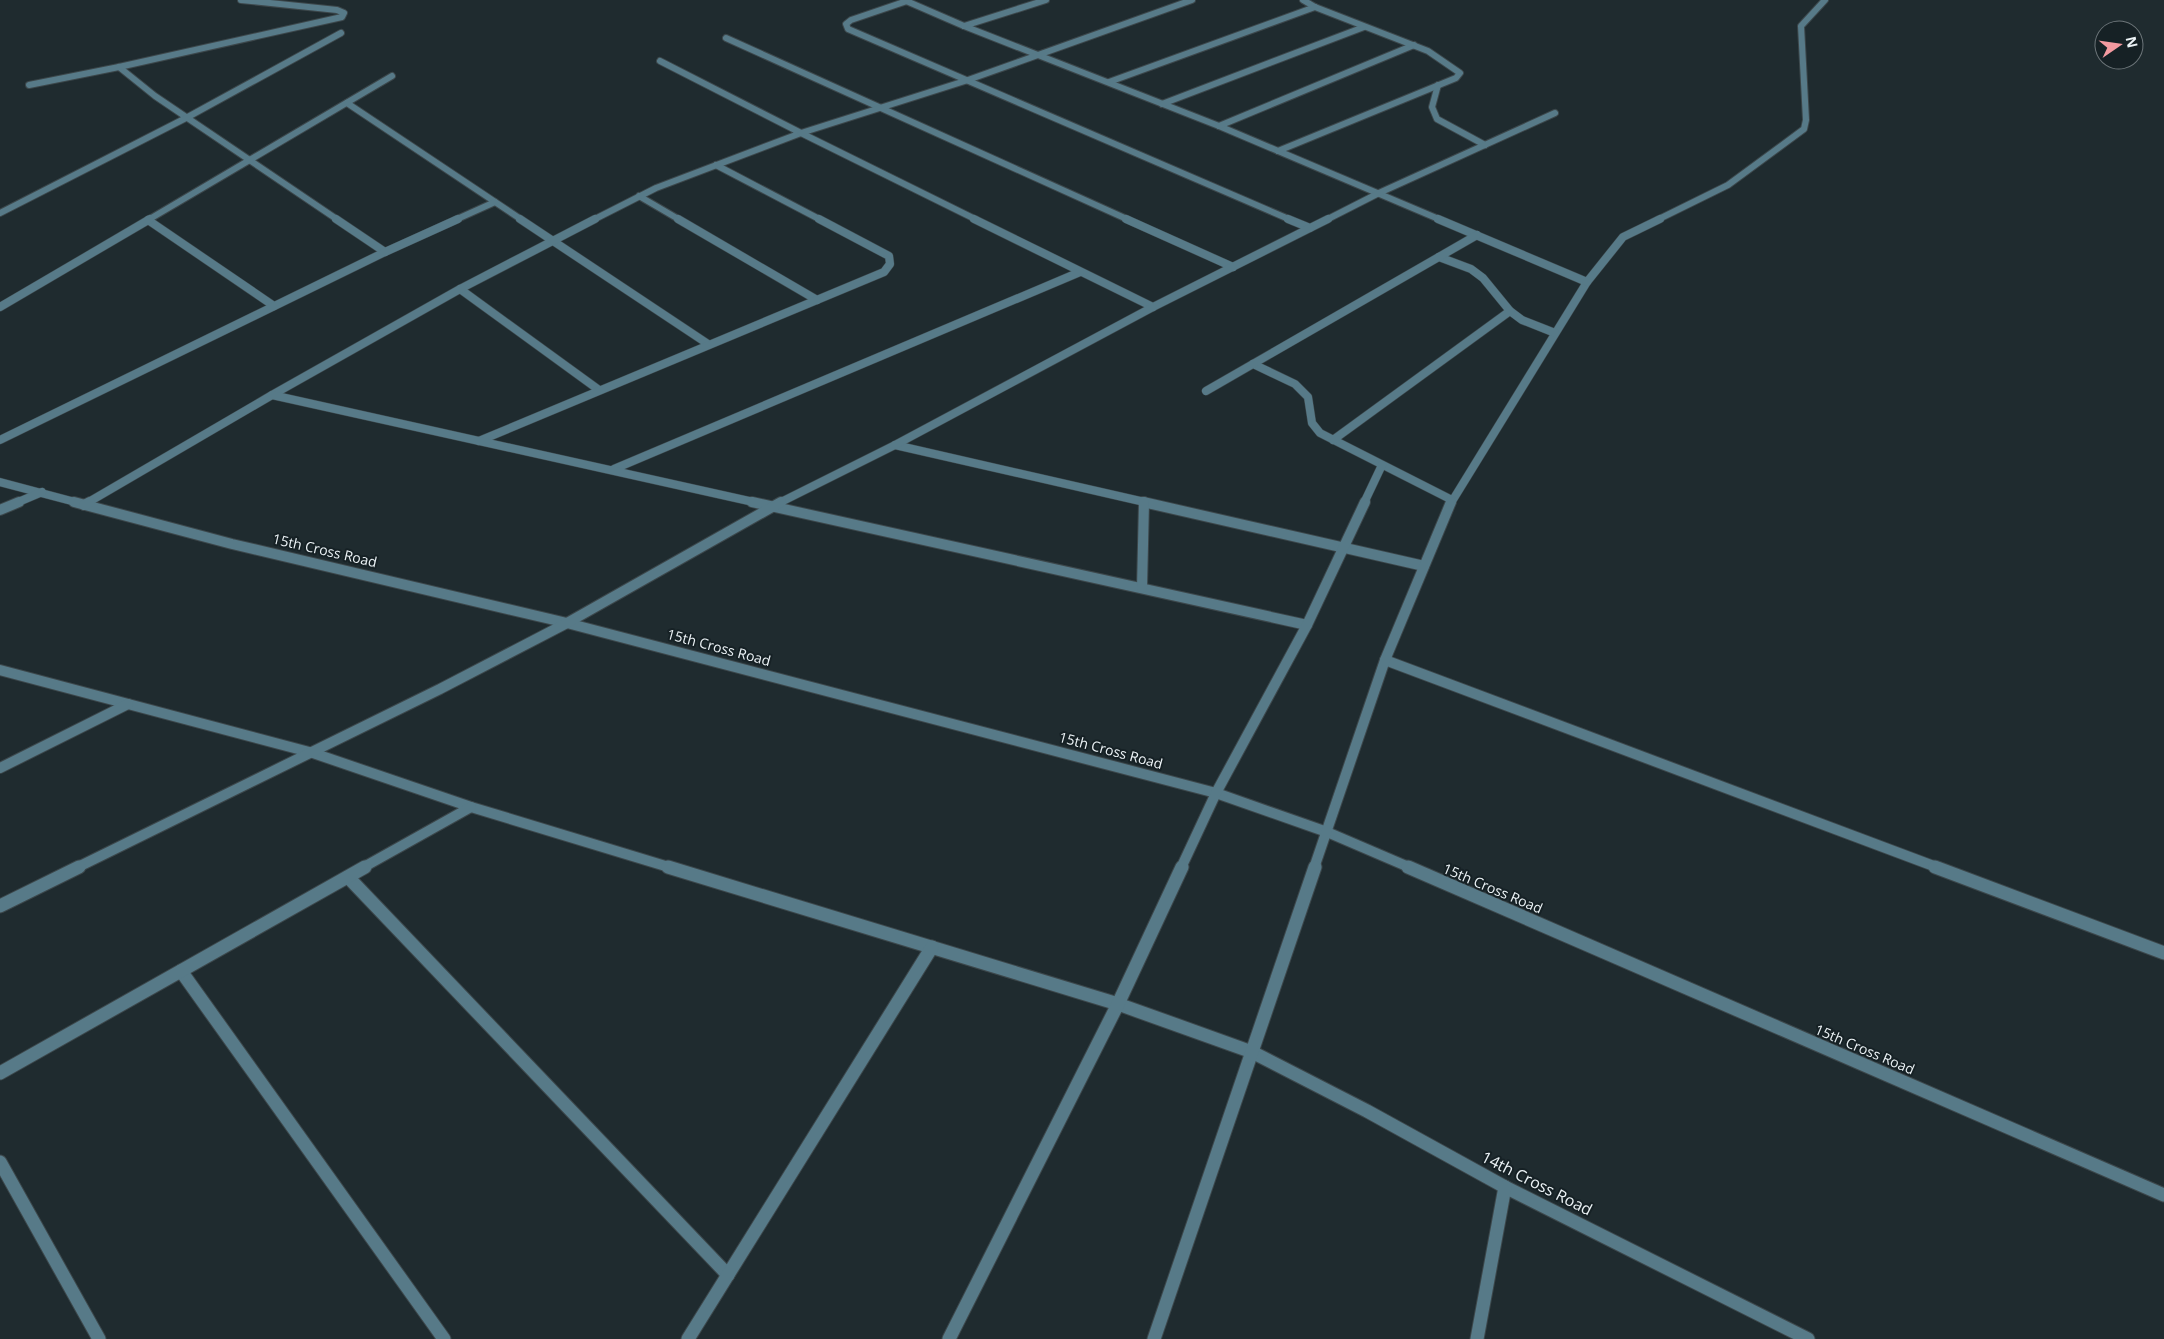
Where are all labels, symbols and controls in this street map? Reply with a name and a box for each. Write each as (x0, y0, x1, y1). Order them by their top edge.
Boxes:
north arrow (2094, 20, 2144, 70)
text: N (2122, 34, 2143, 50)
street label: 15th Cross Road (271, 529, 379, 571)
street label: 15th Cross Road (665, 624, 773, 670)
street label: 15th Cross Road (1057, 727, 1165, 773)
street label: 15th Cross Road (1440, 858, 1546, 918)
street label: 15th Cross Road (1812, 1019, 1918, 1079)
street label: 14th Cross Road (1478, 1146, 1596, 1220)

